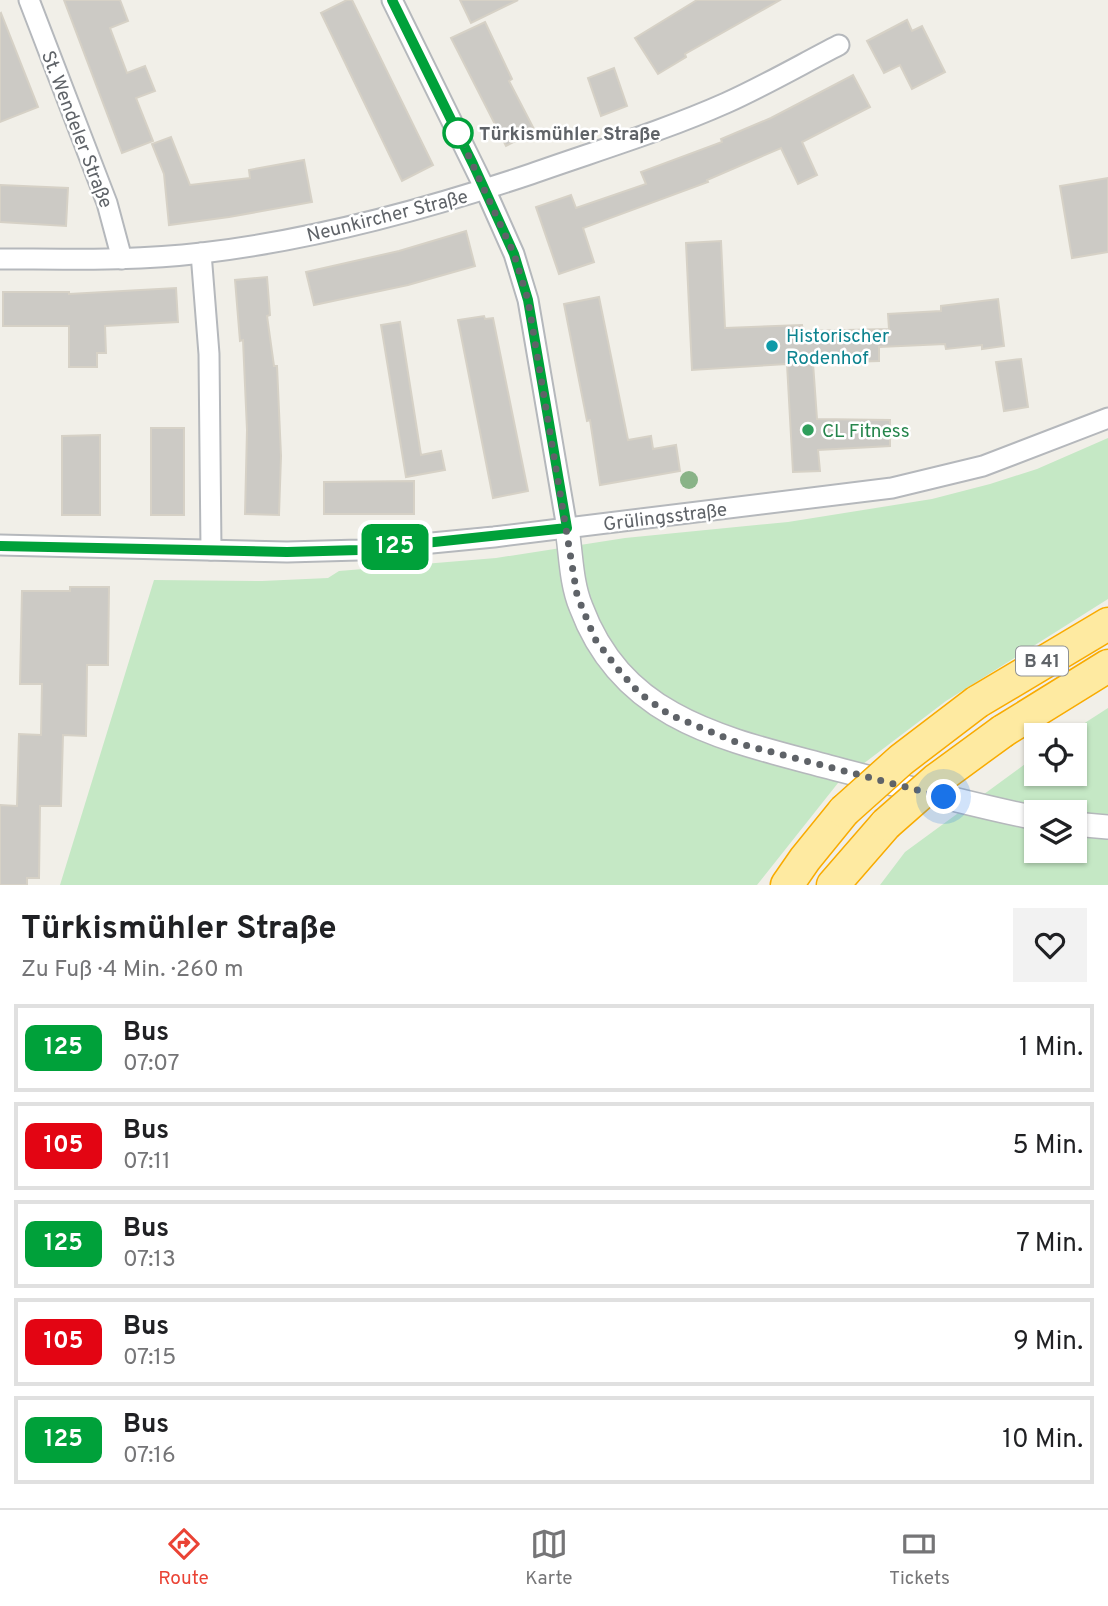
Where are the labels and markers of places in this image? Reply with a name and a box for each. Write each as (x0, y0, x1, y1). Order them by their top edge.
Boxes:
marker: Türkismühler Straße (443, 118, 473, 148)
place label: Türkismühler Straße (479, 123, 661, 147)
place label: Historischer Rodenhof (786, 325, 890, 371)
marker: Historischer Rodenhof (764, 338, 780, 354)
place label: CL Fitness (822, 420, 910, 444)
marker: CL Fitness (800, 422, 816, 438)

